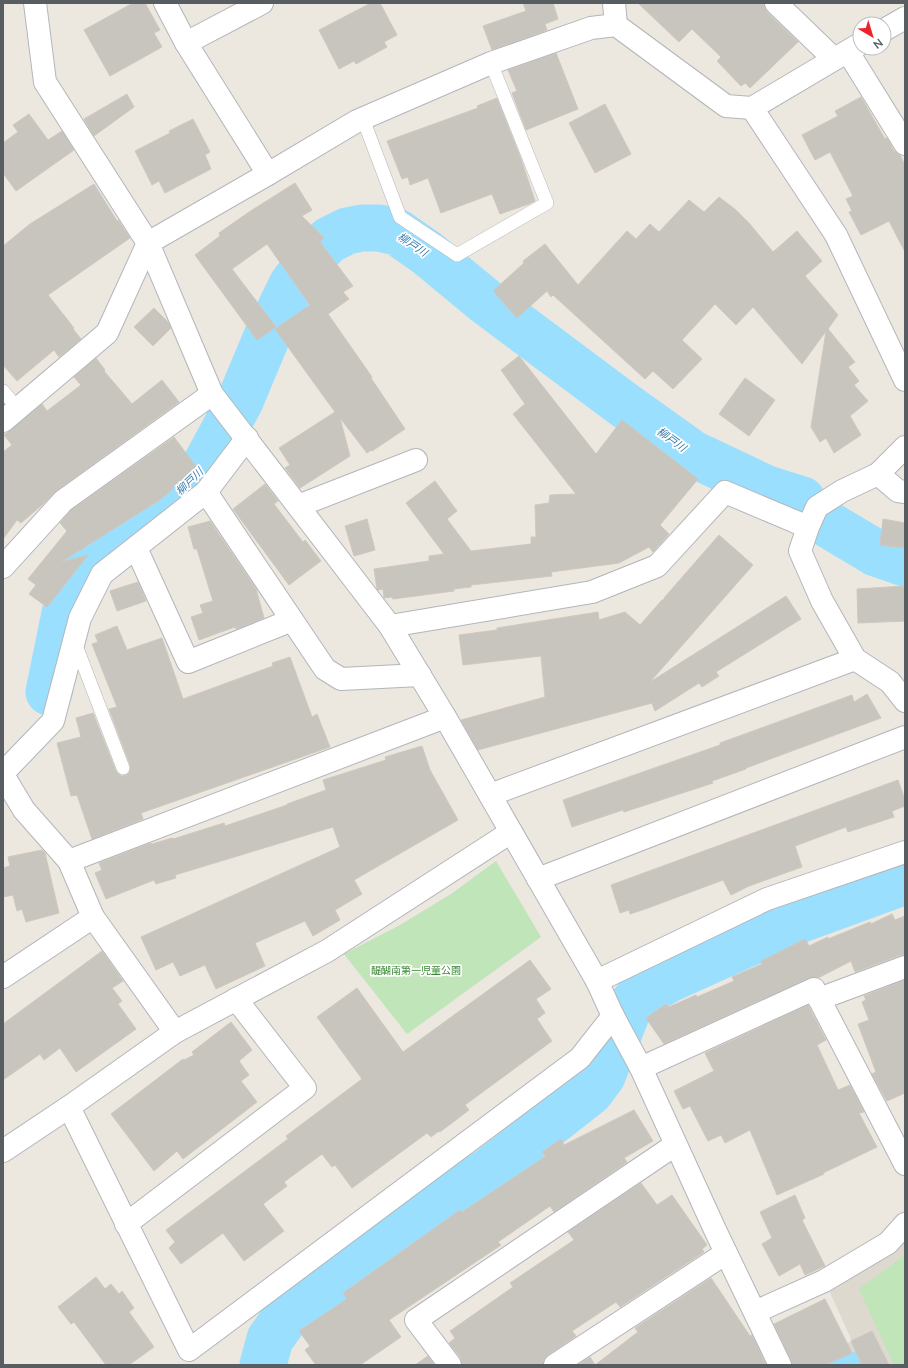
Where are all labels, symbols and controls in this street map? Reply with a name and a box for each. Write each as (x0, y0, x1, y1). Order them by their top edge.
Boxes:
north arrow (852, 16, 892, 56)
text: N (871, 37, 886, 52)
water label: 柳戸川 (396, 229, 431, 259)
water label: 柳戸川 (655, 424, 690, 455)
water label: 柳戸川 (173, 464, 206, 497)
park label: 醍醐南第一児童公園 (371, 964, 461, 976)

